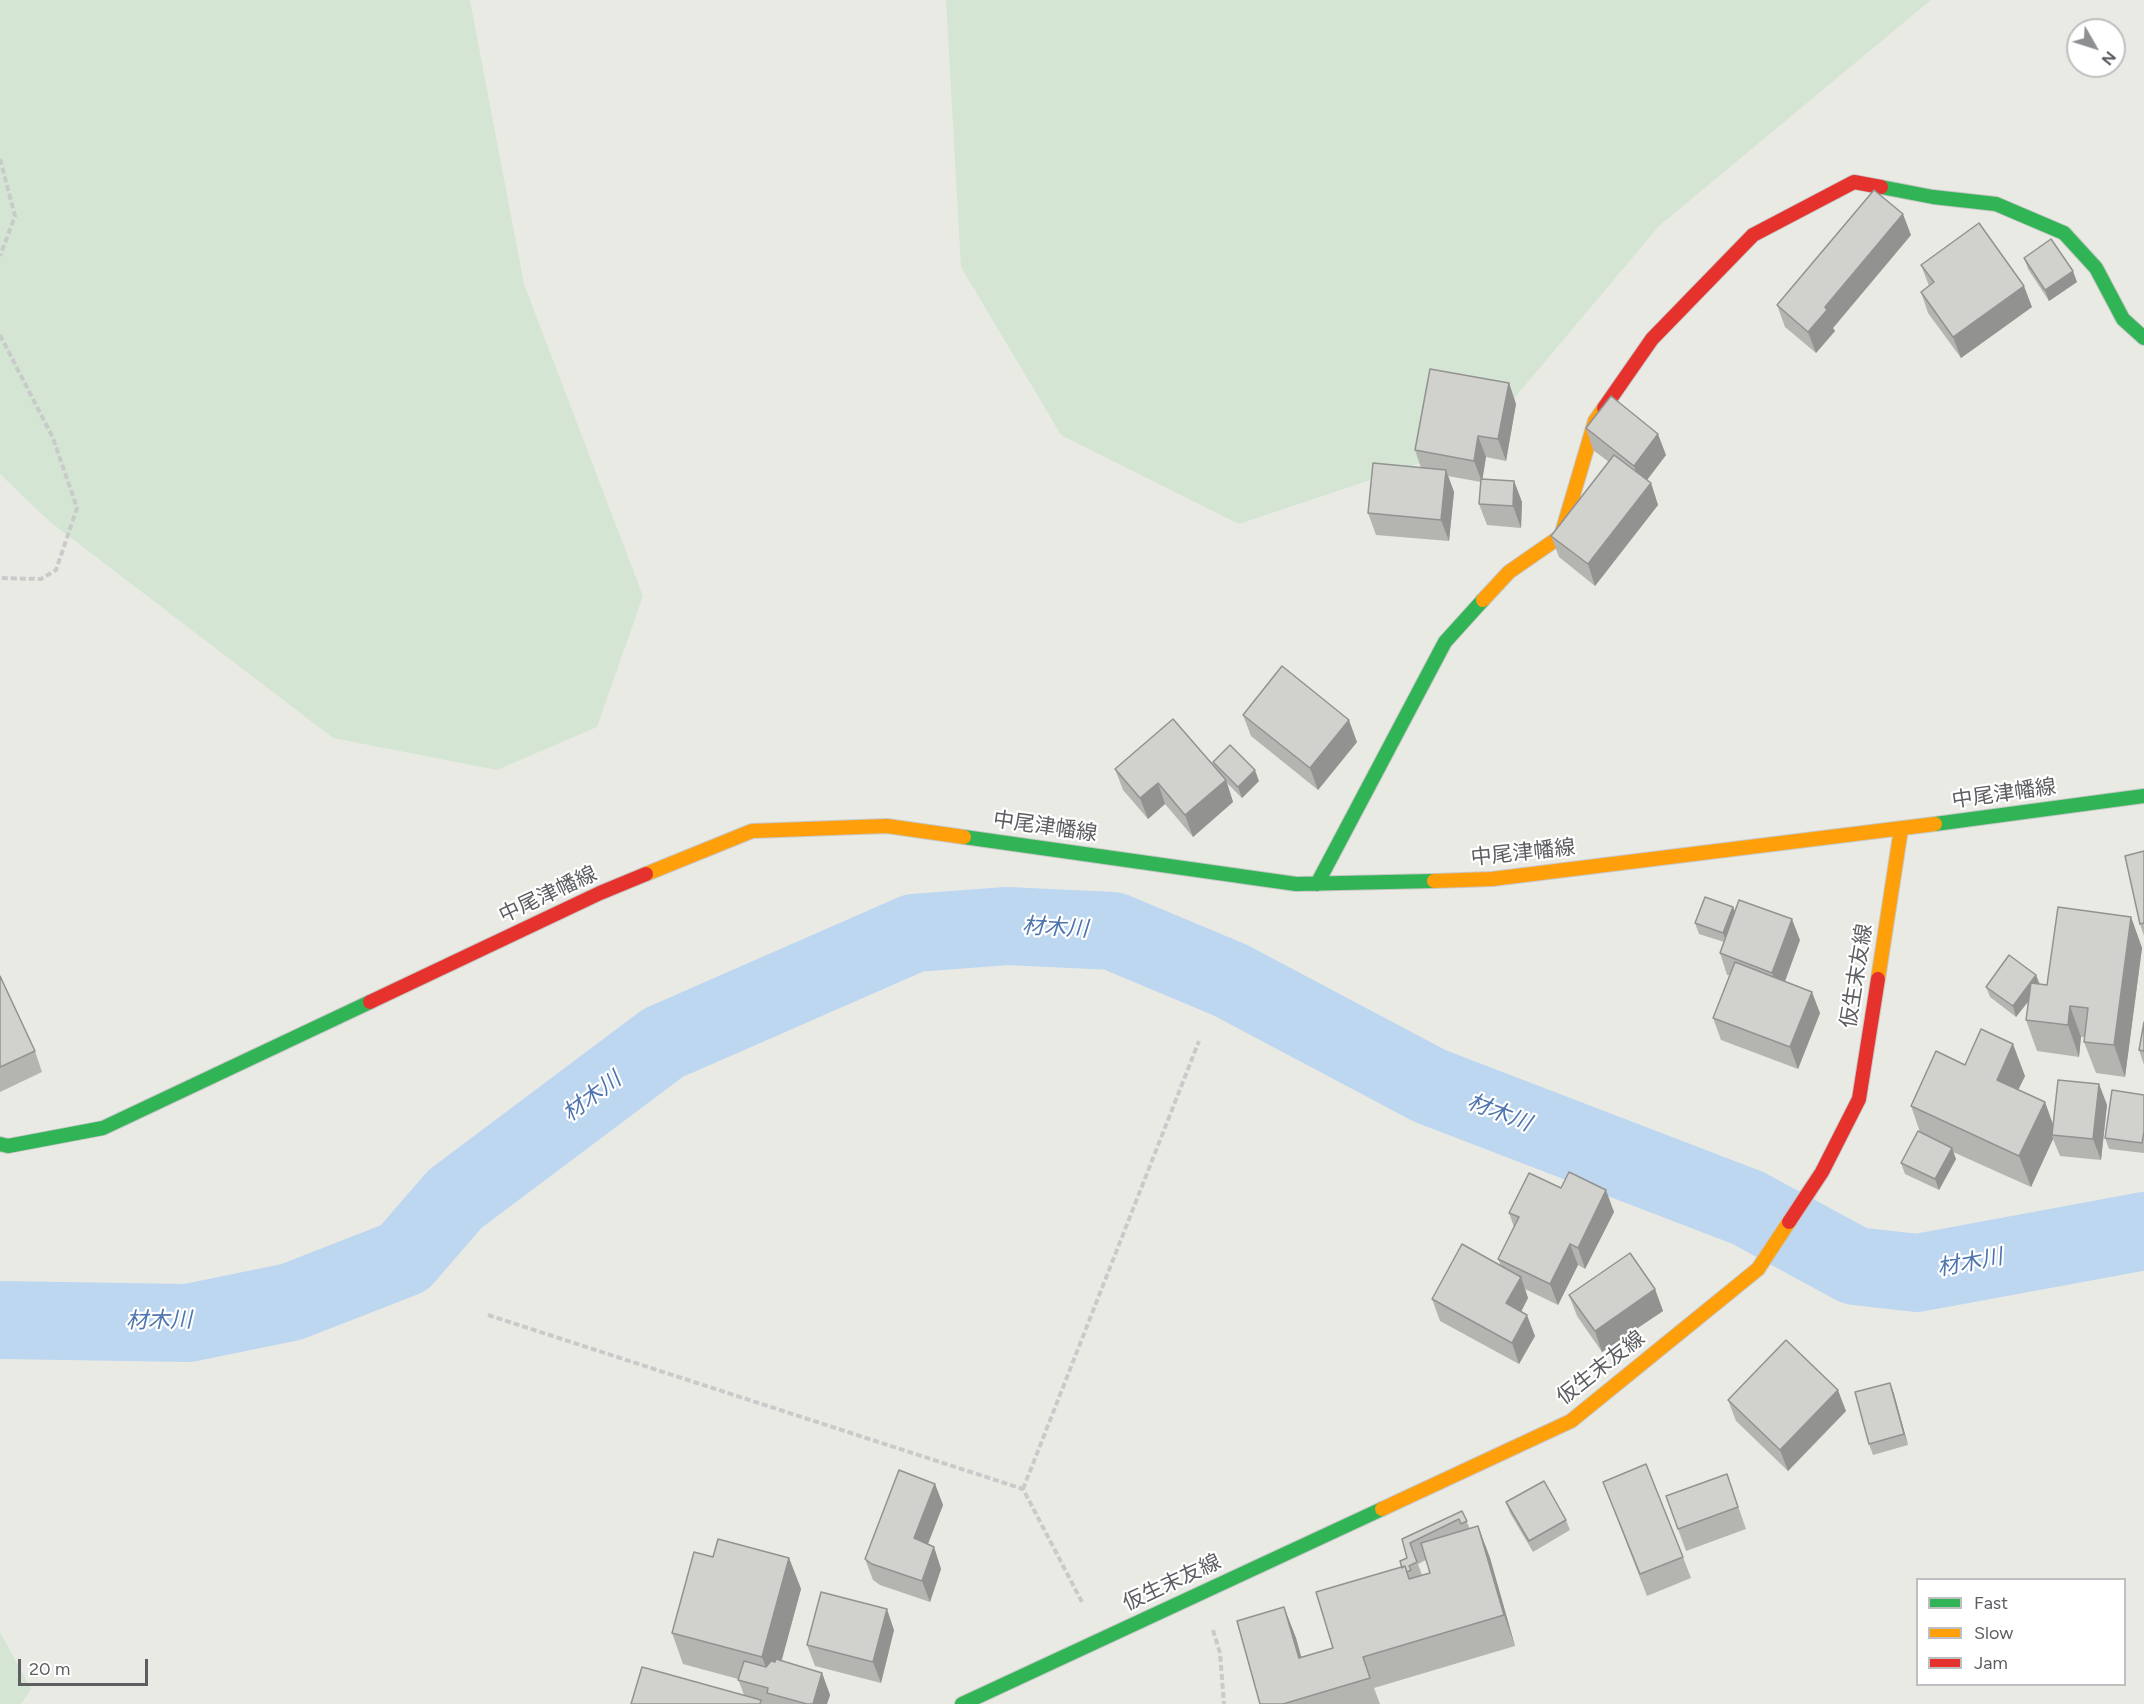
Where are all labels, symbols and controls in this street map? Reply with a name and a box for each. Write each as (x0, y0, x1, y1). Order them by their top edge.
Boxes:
north arrow (2066, 18, 2126, 78)
text: N (2098, 48, 2120, 69)
street label: 中尾津幡線 (1950, 774, 2058, 814)
street label: 中尾津幡線 (991, 807, 1099, 847)
street label: 中尾津幡線 (1469, 835, 1577, 871)
street label: 中尾津幡線 (495, 861, 601, 929)
water label: 材木川 (1021, 913, 1089, 943)
street label: 仮生末友線 (1836, 922, 1878, 1030)
water label: 材木川 (558, 1067, 626, 1127)
water label: 材木川 (1463, 1089, 1535, 1137)
water label: 材木川 (1935, 1244, 2005, 1282)
water label: 材木川 (126, 1307, 192, 1335)
street label: 仮生末友線 (1552, 1326, 1650, 1410)
street label: 仮生末友線 (1119, 1549, 1225, 1617)
legend (1916, 1578, 2126, 1686)
text: Fast (1974, 1592, 2008, 1614)
text: Slow (1974, 1622, 2013, 1644)
scale bar (21, 1647, 152, 1685)
text: Jam (1974, 1652, 2008, 1674)
text: 20 m (29, 1658, 70, 1680)

